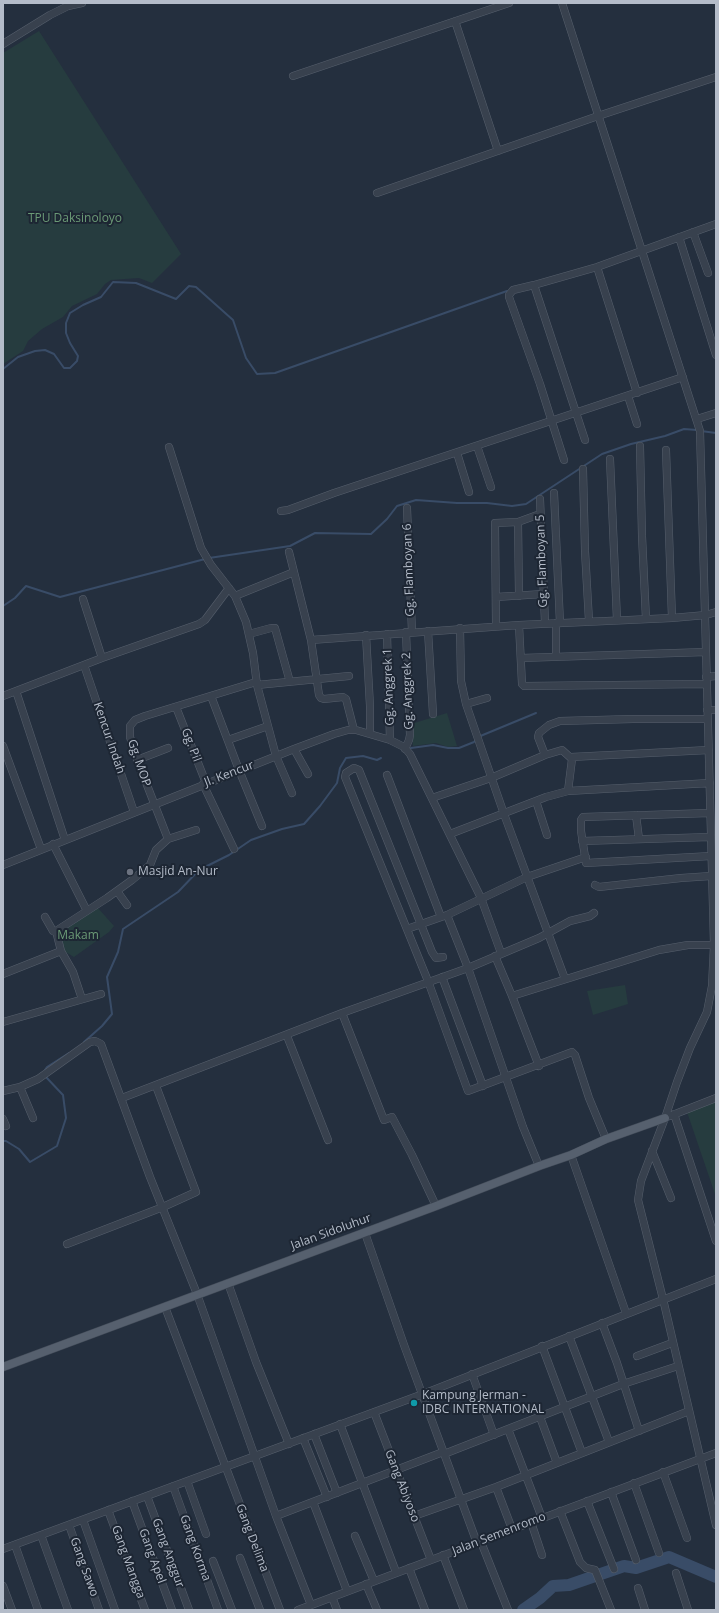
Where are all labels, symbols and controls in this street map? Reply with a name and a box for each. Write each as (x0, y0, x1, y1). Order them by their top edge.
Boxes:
park label: TPU Daksinoloyo (28, 212, 122, 226)
street label: Gg. Flamboyan 5 (533, 514, 551, 608)
street label: Gg. Flamboyan 6 (400, 523, 418, 617)
street label: Gg. Anggrek 1 (380, 648, 398, 726)
street label: Gg. Anggrek 2 (399, 652, 417, 730)
street label: Kencur Indah (90, 700, 128, 776)
street label: Gg. Pil (178, 726, 204, 764)
street label: Gg. MOP (124, 738, 154, 788)
street label: Jl. Kencur (202, 758, 256, 790)
place label: Masjid An-Nur (138, 865, 218, 879)
marker: Masjid An-Nur (125, 867, 135, 877)
park label: Makam (57, 929, 99, 943)
street label: Jalan Sidoluhur (289, 1211, 373, 1253)
place label: Kampung Jerman - IDBC INTERNATIONAL (422, 1389, 544, 1417)
marker: Kampung Jerman - IDBC INTERNATIONAL (409, 1398, 419, 1408)
street label: Gang Abiyoso (382, 1448, 422, 1524)
street label: Gang Delima (232, 1502, 272, 1574)
street label: Jalan Semenromo (450, 1510, 548, 1558)
street label: Gang Korma (176, 1513, 214, 1583)
street label: Gang Anggur (149, 1516, 187, 1590)
street label: Gang Mangga (108, 1523, 148, 1601)
street label: Gang Apel (135, 1527, 169, 1585)
street label: Gang Sawo (67, 1535, 101, 1599)

